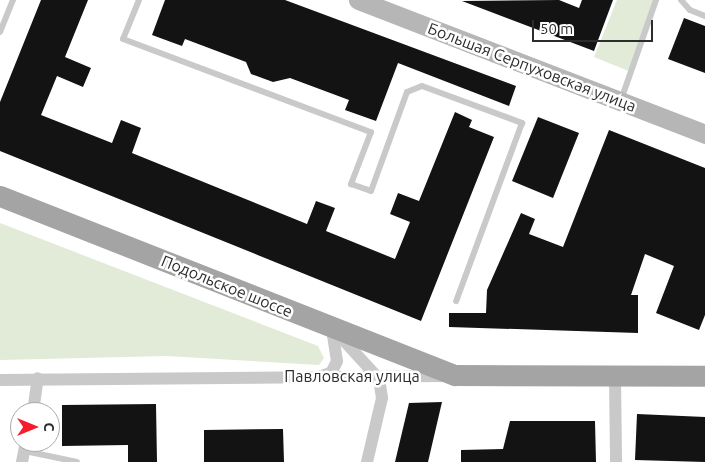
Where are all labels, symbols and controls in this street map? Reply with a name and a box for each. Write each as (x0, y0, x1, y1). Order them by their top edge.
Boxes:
scale bar (535, 10, 656, 42)
street label: Большая Серпуховская улица (425, 18, 639, 116)
text: 50 m (540, 20, 573, 37)
street label: Подольское шоссе (158, 251, 296, 321)
street label: Павловская улица (284, 366, 420, 386)
north arrow (10, 402, 60, 452)
text: С (41, 423, 57, 431)

